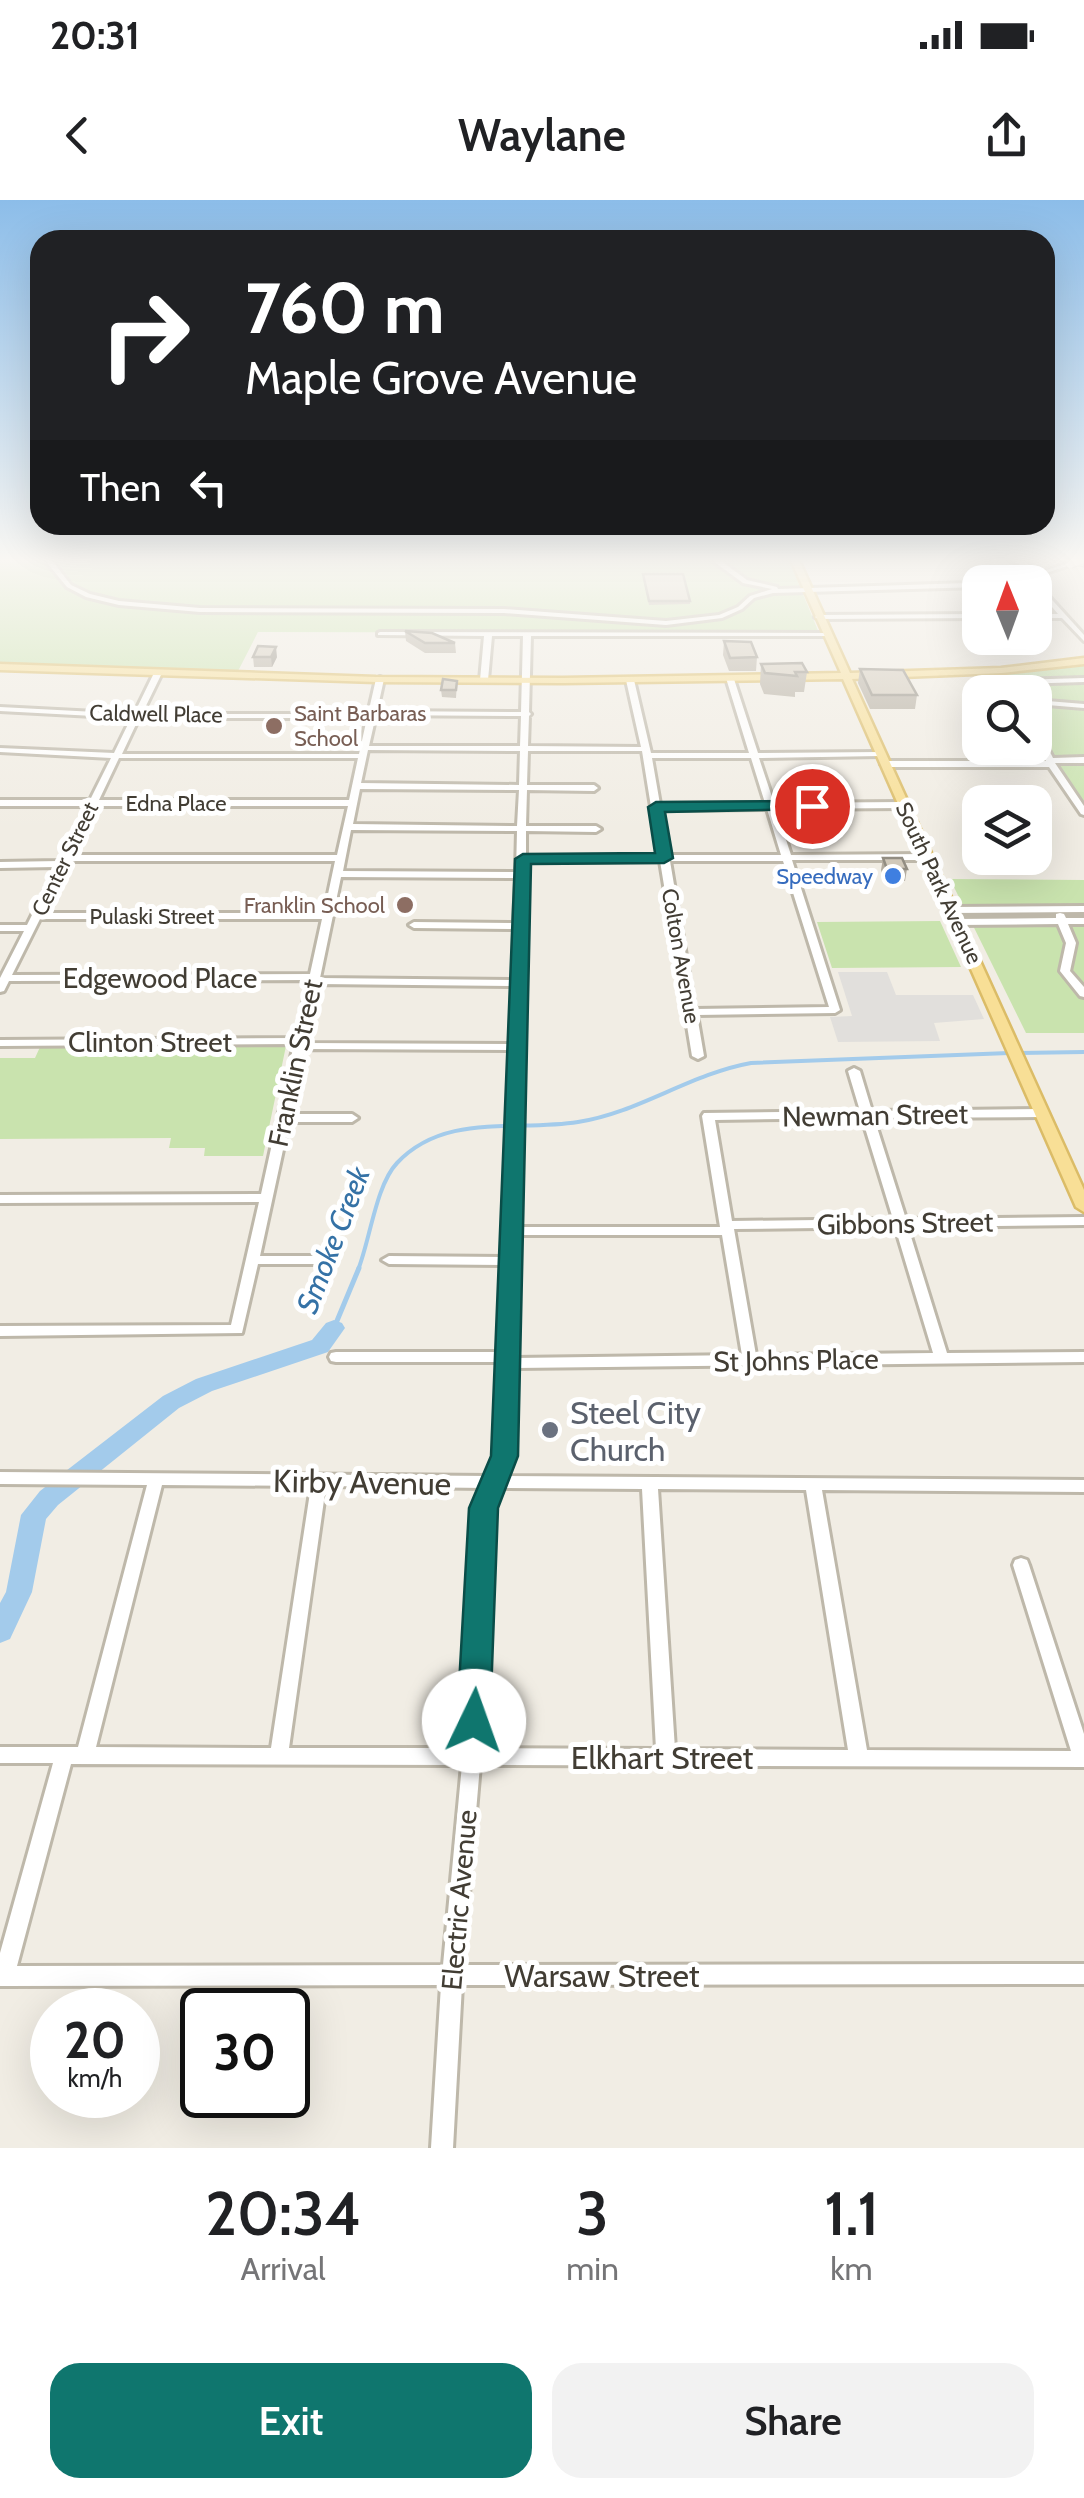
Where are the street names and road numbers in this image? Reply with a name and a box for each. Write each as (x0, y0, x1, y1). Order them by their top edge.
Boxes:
street label: Caldwell Place (89, 699, 223, 729)
street label: Edna Place (125, 790, 227, 817)
street label: Center Street (26, 797, 104, 920)
street label: South Park Avenue (890, 798, 988, 968)
street label: Colton Avenue (656, 886, 706, 1026)
street label: Pulaski Street (90, 903, 215, 930)
street label: Edgewood Place (63, 961, 257, 995)
street label: Franklin Street (261, 976, 329, 1150)
street label: Clinton Street (68, 1025, 232, 1059)
street label: Newman Street (782, 1096, 968, 1134)
street label: Gibbons Street (816, 1204, 994, 1242)
street label: St Johns Place (713, 1342, 879, 1378)
street label: Kirby Avenue (273, 1461, 451, 1503)
street label: Elkhart Street (571, 1738, 754, 1777)
street label: Electric Avenue (434, 1808, 484, 1992)
street label: Warsaw Street (504, 1956, 700, 1995)

